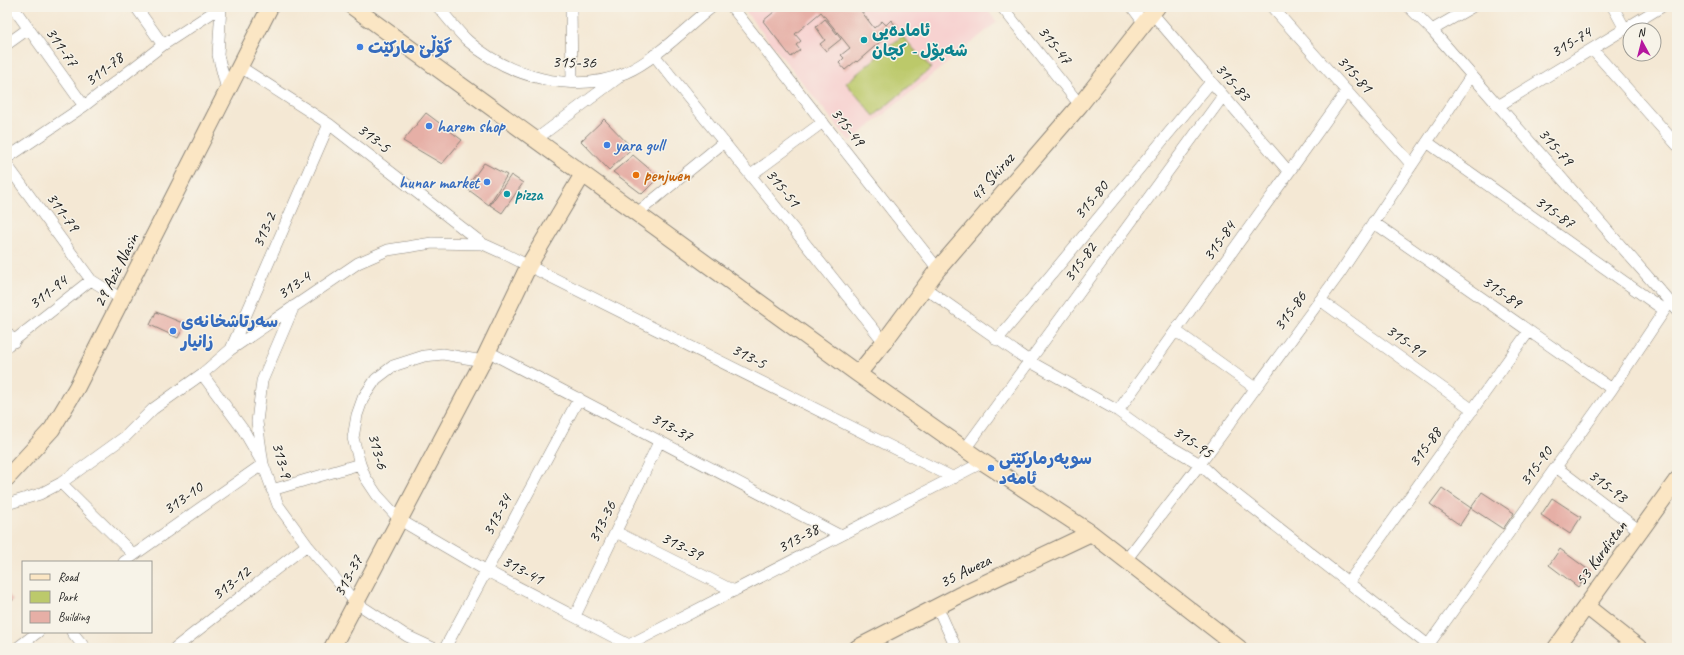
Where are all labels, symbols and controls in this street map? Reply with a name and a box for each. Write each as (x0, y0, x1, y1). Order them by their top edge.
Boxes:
place label: ئامادەیی شەپۆل - کچان (872, 20, 968, 61)
street label: 315-47 (1033, 21, 1078, 70)
street label: 315-74 (1547, 21, 1597, 62)
north arrow (1622, 22, 1662, 62)
street label: 311-77 (41, 23, 84, 72)
text: N (1637, 24, 1647, 39)
place label: گۆڵێ مارکێت (368, 35, 452, 59)
marker: ئامادەیی شەپۆل - کچان (859, 35, 869, 45)
marker: گۆڵێ مارکێت (355, 42, 365, 52)
street label: 311-78 (80, 46, 130, 91)
street label: 315-36 (552, 51, 597, 73)
street label: 315-81 (1333, 51, 1378, 98)
street label: 315-83 (1211, 59, 1256, 106)
street label: 315-49 (826, 103, 871, 152)
place label: harem shop (437, 116, 506, 137)
street label: 313-5 (353, 119, 396, 158)
marker: harem shop (424, 121, 434, 131)
street label: 315-79 (1534, 124, 1579, 171)
place label: yara gull (613, 135, 667, 156)
marker: yara gull (602, 140, 612, 150)
street label: 47 Shiraz (965, 147, 1020, 206)
street label: 315-51 (761, 164, 806, 213)
place label: penjwen (644, 165, 691, 186)
marker: penjwen (631, 170, 641, 180)
place label: hunar market (399, 172, 481, 193)
street label: 315-80 (1069, 175, 1114, 224)
marker: hunar market (482, 177, 492, 187)
place label: pizza (515, 184, 544, 205)
street label: 311-79 (42, 188, 85, 237)
marker: pizza (502, 189, 512, 199)
street label: 315-87 (1531, 191, 1580, 234)
street label: 313-2 (247, 208, 281, 251)
street label: 315-84 (1198, 215, 1242, 265)
street label: 29 Aziz Nasin (88, 228, 144, 310)
street label: 315-82 (1059, 237, 1102, 286)
street label: 313-4 (273, 265, 317, 304)
street label: 311-94 (24, 269, 74, 314)
street label: 315-89 (1478, 271, 1527, 314)
street label: 315-86 (1269, 286, 1312, 335)
place label: سەرتاشخانەی زانیار (179, 311, 278, 352)
street label: 315-91 (1382, 320, 1431, 363)
marker: سەرتاشخانەی زانیار (168, 326, 178, 336)
street label: 313-5 (728, 338, 771, 374)
street label: 313-37 (648, 407, 697, 447)
street label: 315-95 (1169, 421, 1218, 464)
street label: 315-88 (1404, 421, 1448, 471)
street label: 313-6 (363, 431, 393, 472)
street label: 313-9 (267, 440, 297, 481)
street label: 315-90 (1515, 441, 1558, 490)
place label: سوپەرمارکێتی ئامەد (999, 448, 1092, 489)
marker: سوپەرمارکێتی ئامەد (986, 463, 996, 473)
street label: 315-93 (1584, 464, 1633, 508)
street label: 313-10 (159, 476, 208, 519)
street label: 313-34 (477, 489, 518, 539)
street label: 313-36 (583, 497, 622, 546)
street label: 53 Kurdistan (1570, 516, 1632, 590)
street label: 313-38 (774, 517, 824, 558)
street label: 313-39 (658, 527, 707, 566)
street label: 35 Aweza (936, 549, 995, 592)
street label: 313-41 (499, 550, 548, 590)
street label: 313-37 (328, 551, 368, 600)
street label: 313-12 (207, 560, 256, 605)
legend (22, 561, 152, 633)
text: Road (58, 569, 80, 585)
text: Park (58, 589, 79, 605)
text: Building (58, 609, 90, 625)

